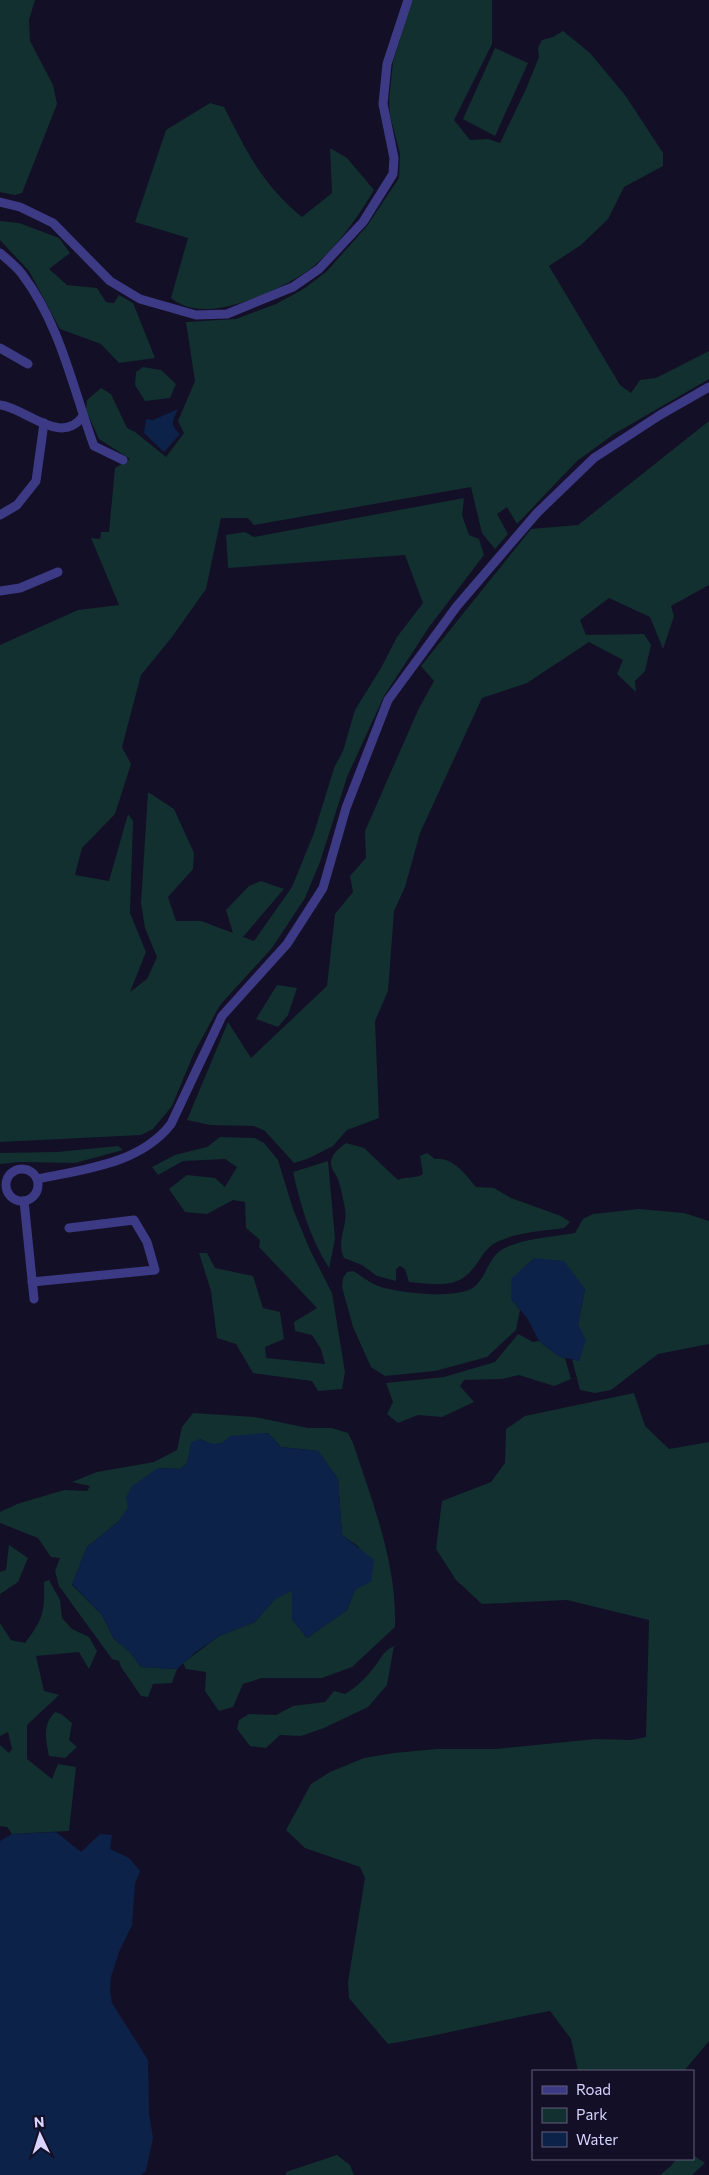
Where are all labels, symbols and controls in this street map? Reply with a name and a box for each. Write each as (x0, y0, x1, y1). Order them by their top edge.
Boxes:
legend (532, 2070, 694, 2160)
text: Road (576, 2080, 611, 2098)
text: Park (576, 2105, 607, 2123)
north arrow (15, 2110, 65, 2160)
text: N (33, 2113, 45, 2130)
text: Water (576, 2130, 618, 2148)

